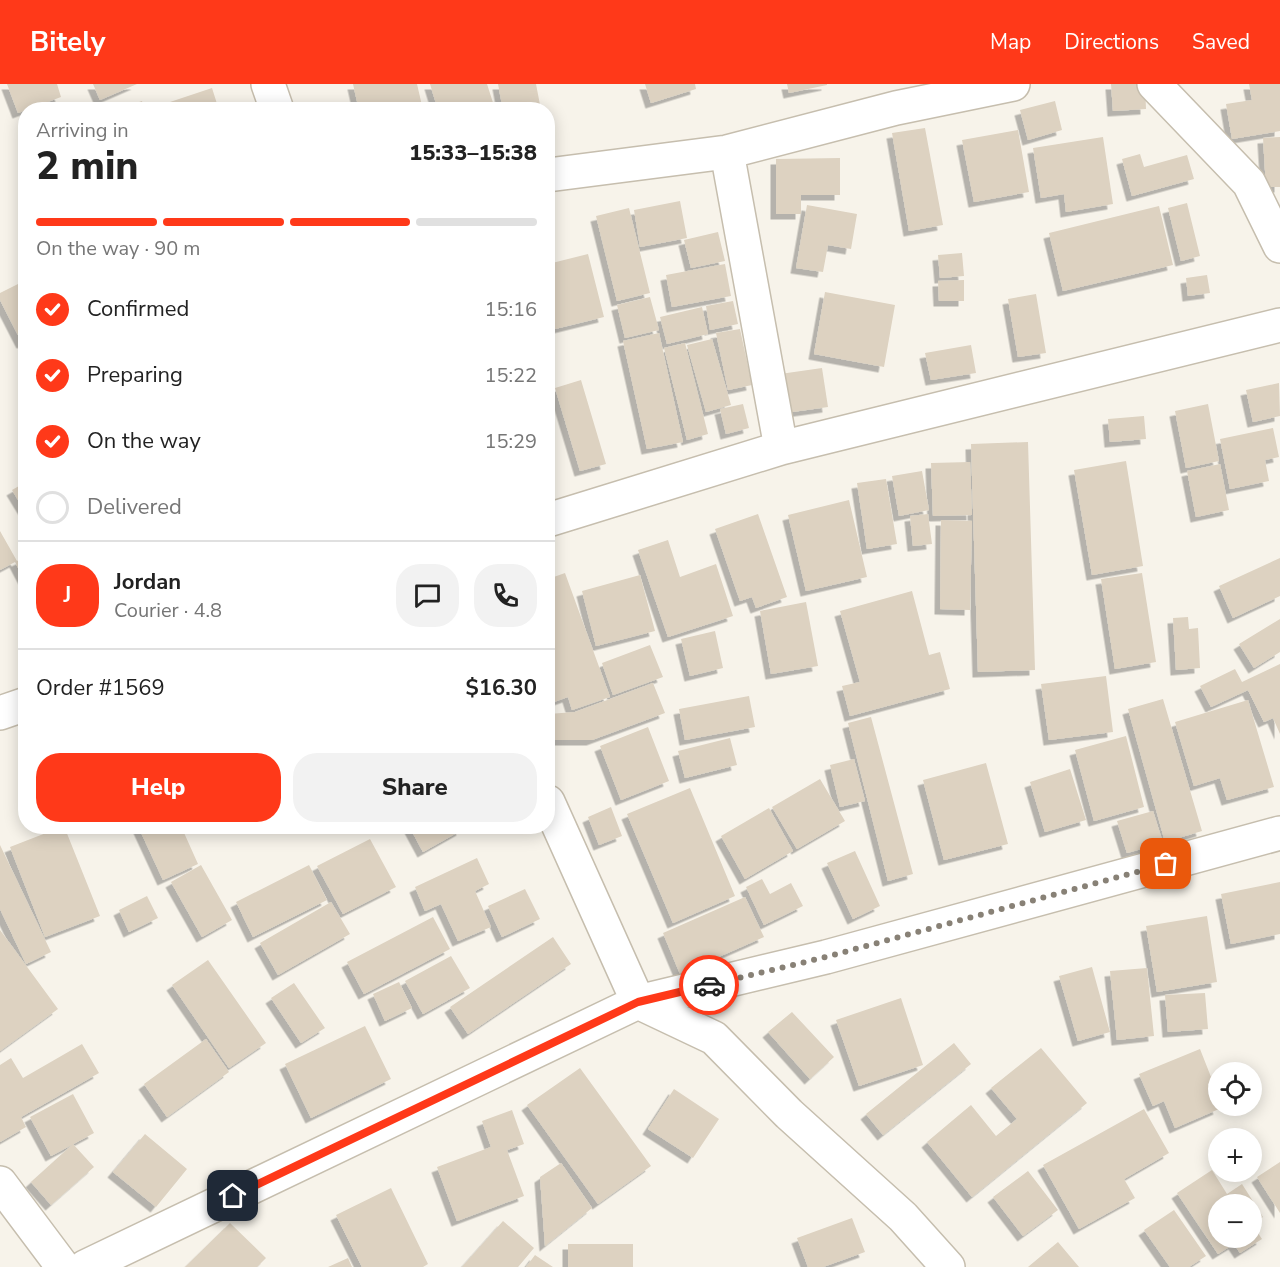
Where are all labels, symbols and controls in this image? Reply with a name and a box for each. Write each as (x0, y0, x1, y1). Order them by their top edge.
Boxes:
text: Bitely (30, 23, 106, 61)
text: Map (990, 28, 1031, 56)
text: Directions (1064, 28, 1159, 56)
text: Saved (1192, 28, 1250, 56)
text: Arriving in (36, 117, 129, 144)
text: 15:33–15:38 (409, 138, 537, 168)
text: 2 min (36, 140, 139, 193)
text: On the way · 90 m (36, 235, 200, 262)
icon: check (36, 293, 69, 326)
text: Confirmed (87, 294, 189, 324)
text: 15:16 (484, 296, 537, 323)
icon: check (36, 359, 69, 392)
text: Preparing (87, 360, 183, 390)
text: 15:22 (484, 362, 537, 389)
icon: check (36, 425, 69, 458)
text: On the way (87, 426, 201, 456)
text: 15:29 (484, 428, 537, 455)
text: Delivered (87, 492, 182, 522)
button: chat (396, 564, 459, 627)
button: phone (474, 564, 537, 627)
text: Jordan (114, 567, 181, 597)
text: J (64, 580, 71, 610)
text: Courier · 4.8 (114, 597, 222, 624)
text: Order #1569 (36, 673, 165, 703)
text: $16.30 (466, 673, 537, 703)
button: Help (36, 753, 281, 822)
button: Share (293, 753, 537, 822)
pin (1140, 838, 1191, 889)
icon: bag (1149, 847, 1182, 880)
courier (679, 955, 739, 1015)
icon: car (693, 969, 726, 1002)
map controls (1208, 1062, 1262, 1248)
button: locate (1208, 1062, 1262, 1116)
button: + (1208, 1128, 1262, 1182)
pin (207, 1170, 258, 1221)
icon: home (216, 1179, 249, 1212)
button: − (1208, 1194, 1262, 1248)

